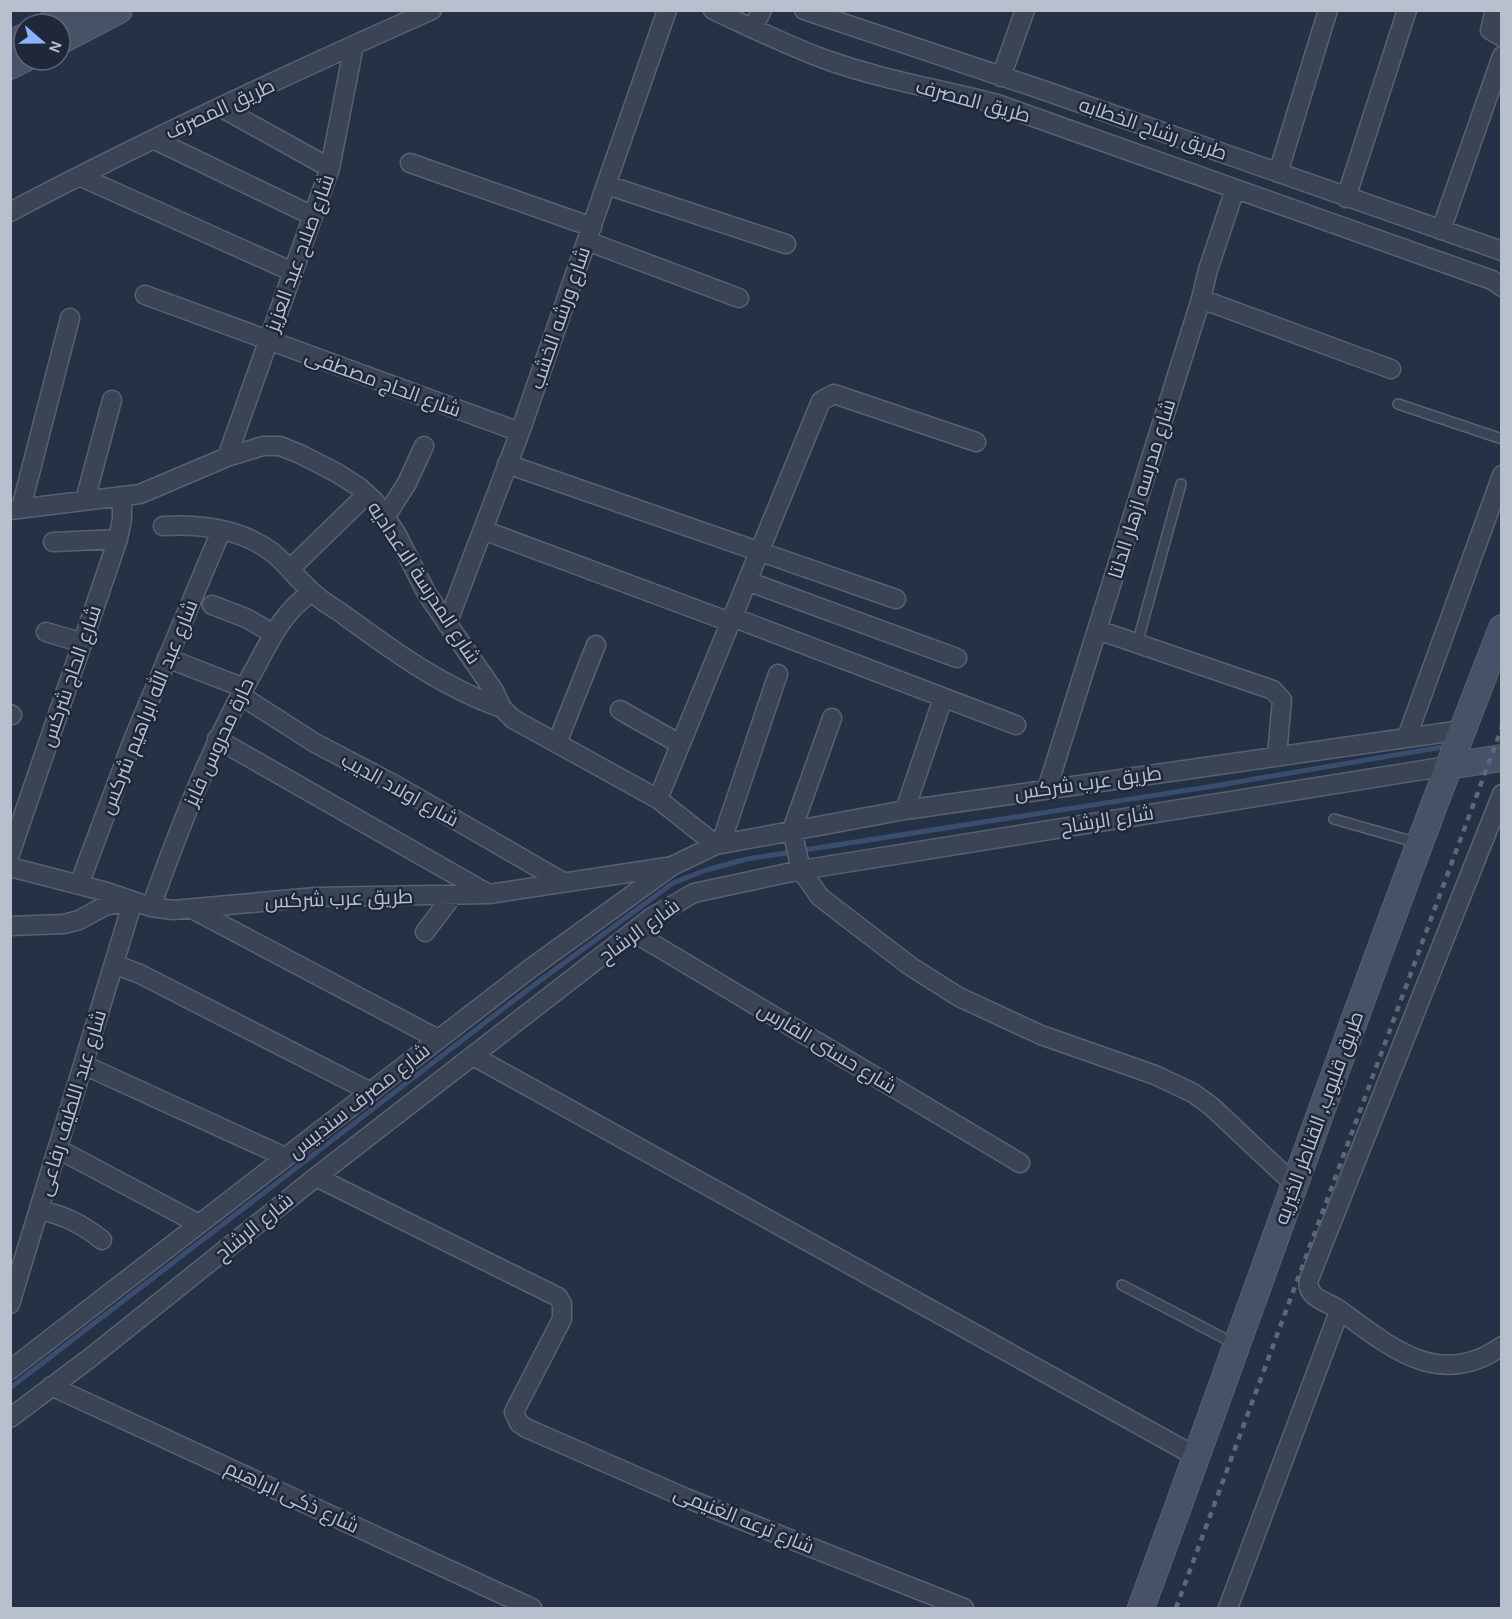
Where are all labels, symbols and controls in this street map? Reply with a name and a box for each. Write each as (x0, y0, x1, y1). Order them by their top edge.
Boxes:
north arrow (12, 12, 72, 72)
text: N (45, 38, 67, 56)
street label: طريق المصرف (162, 74, 279, 145)
street label: طريق المصرف (913, 75, 1033, 128)
street label: طريق رشاح الخطابه (1075, 93, 1230, 167)
street label: شارع صلاح عبد العزيز (261, 171, 341, 336)
street label: شارع ورشه الخشب (525, 244, 597, 393)
street label: شارع الحاج مصطفى (301, 344, 464, 424)
street label: شارع مدرسه ازهار الدلتا (1104, 396, 1182, 582)
street label: شارع المدرسة الاعداديه (361, 497, 485, 670)
street label: شارع عبد الله ابراهيم شركس (94, 596, 204, 818)
street label: شارع الحاج شركس (36, 602, 108, 751)
street label: حارة محروس فايز (179, 674, 260, 811)
street label: شارع اولاد الديب (336, 748, 463, 833)
street label: طريق عرب شركس (1013, 761, 1163, 806)
street label: شارع الرشاح (1059, 801, 1156, 841)
street label: طريق عرب شركس (264, 885, 414, 914)
street label: شارع الرشاح (594, 894, 685, 970)
street label: شارع حسنى الفارس (752, 998, 901, 1100)
street label: شارع عبد اللطيف رفاعى (33, 1007, 113, 1199)
street label: طريق قليوب, القناطر الخيريه (1270, 1008, 1369, 1228)
street label: شارع مصرف سندبيس (284, 1039, 436, 1165)
street label: شارع الرشاح (210, 1188, 299, 1267)
street label: شارع ذكى ابراهيم (221, 1456, 363, 1540)
street label: شارع ترعه الغنيمى (670, 1481, 818, 1561)

